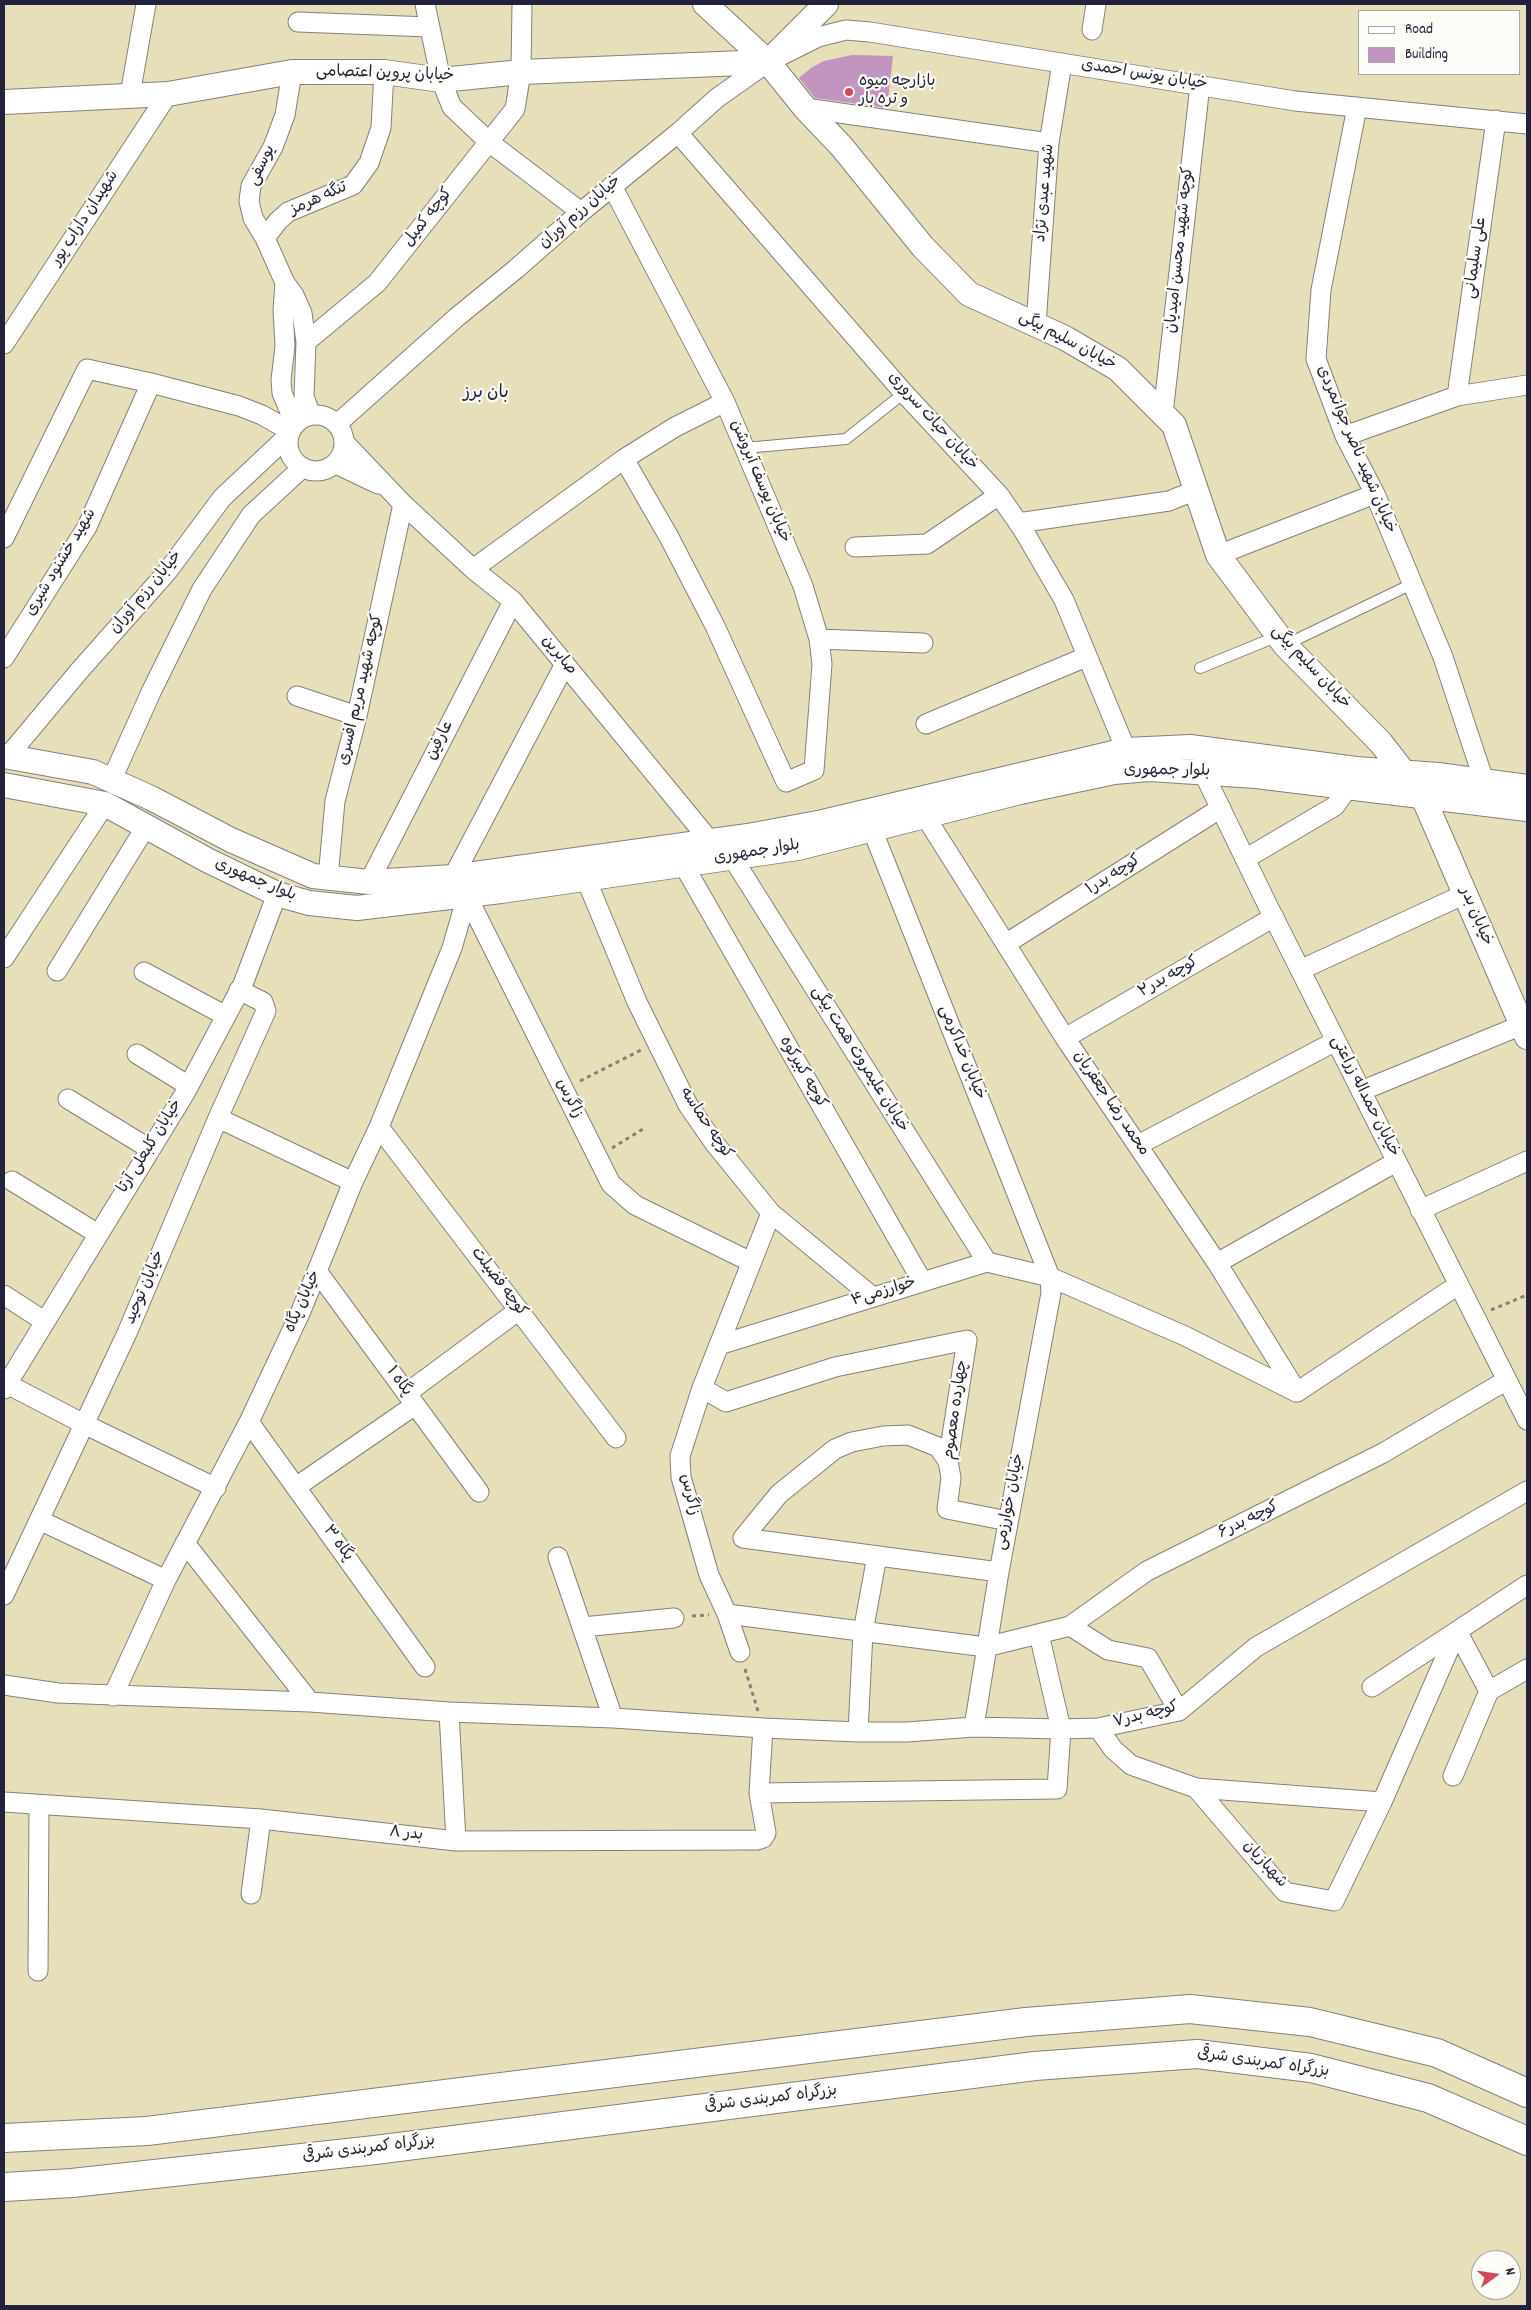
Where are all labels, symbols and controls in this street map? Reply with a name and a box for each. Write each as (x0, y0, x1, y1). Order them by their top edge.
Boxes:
legend (1358, 10, 1521, 75)
text: Road (1405, 19, 1433, 41)
text: Building (1405, 44, 1448, 66)
street label: خیابان یونس احمدی (1080, 57, 1208, 95)
street label: خیابان پروین اعتصامی (316, 63, 454, 87)
place label: بازارچه میوه و تره بار (859, 73, 935, 111)
marker: بازارچه میوه و تره بار (843, 86, 855, 98)
street label: یوسفی (245, 143, 281, 189)
street label: شهید عبدی نژاد (1032, 143, 1060, 243)
street label: کوچه شهید محسن امیدیان (1163, 166, 1199, 334)
street label: شهیدان داراب پور (48, 168, 124, 270)
street label: خیابان رزم آوران (536, 172, 626, 254)
street label: تنگه هرمز (288, 179, 350, 221)
street label: کوچه کمیل (400, 185, 458, 251)
street label: علی سلیمانی (1462, 216, 1492, 300)
street label: خیابان سلیم بیگی (1015, 308, 1119, 376)
street label: خیابان شهید ناصر جوانمردی (1311, 363, 1399, 537)
street label: خیابان حیات سروری (883, 369, 981, 475)
district label: بان برز (463, 384, 509, 406)
street label: خیابان یوسف آبروشن (724, 418, 794, 546)
street label: شهید خشنود شیری (22, 506, 102, 620)
street label: خیابان رزم آوران (107, 548, 187, 638)
street label: کوچه شهید مریم افسری (335, 613, 389, 767)
street label: خیابان سلیم بیگی (1266, 622, 1354, 714)
street label: صابرین (536, 632, 580, 680)
street label: عارفین (423, 718, 459, 764)
street label: بلوار جمهوری (1124, 762, 1210, 782)
street label: بلوار جمهوری (713, 837, 801, 869)
street label: کوچه بدر۱ (1083, 852, 1145, 900)
street label: بلوار جمهوری (211, 855, 299, 907)
street label: خیابان بدر (1454, 885, 1496, 949)
street label: کوچه بدر۲ (1136, 953, 1202, 1003)
street label: خیابان علیمروت همت بیگی (806, 983, 912, 1137)
street label: خیابان خداکرمی (933, 1003, 989, 1103)
street label: خیابان حمداله زراعتی (1325, 1033, 1403, 1161)
street label: کوچه کبیرکوه (774, 1034, 830, 1112)
street label: محمد رضا جعفریان (1068, 1048, 1152, 1160)
street label: زاگرس (550, 1076, 586, 1122)
street label: کوچه حماسه (674, 1085, 736, 1163)
street label: خیابان کلبعلی آرتا (115, 1097, 187, 1197)
street label: کوچه فضیلت (466, 1244, 530, 1322)
street label: خیابان توحید (122, 1248, 170, 1328)
street label: خیابان پگاه (282, 1268, 326, 1336)
street label: خوارزمی۴ (849, 1274, 919, 1312)
street label: چهارده معصوم (941, 1359, 973, 1461)
street label: پگاه ۱ (381, 1363, 415, 1401)
street label: خیابان خوارزمی (992, 1452, 1030, 1552)
street label: زاگرس (674, 1472, 702, 1518)
street label: کوچه بدر۶ (1216, 1498, 1282, 1544)
street label: پگاه ۳ (318, 1522, 356, 1566)
street label: کوچه بدر۷ (1111, 1699, 1181, 1733)
street label: بدر ۸ (388, 1824, 424, 1846)
street label: شهبازیان (1238, 1837, 1290, 1893)
street label: بزرگراه کمربندی شرقی (1196, 2045, 1330, 2083)
street label: بزرگراه کمربندی شرقی (704, 2082, 838, 2118)
street label: بزرگراه کمربندی شرقی (302, 2132, 436, 2168)
north arrow (1471, 2250, 1521, 2300)
text: N (1499, 2266, 1520, 2277)

